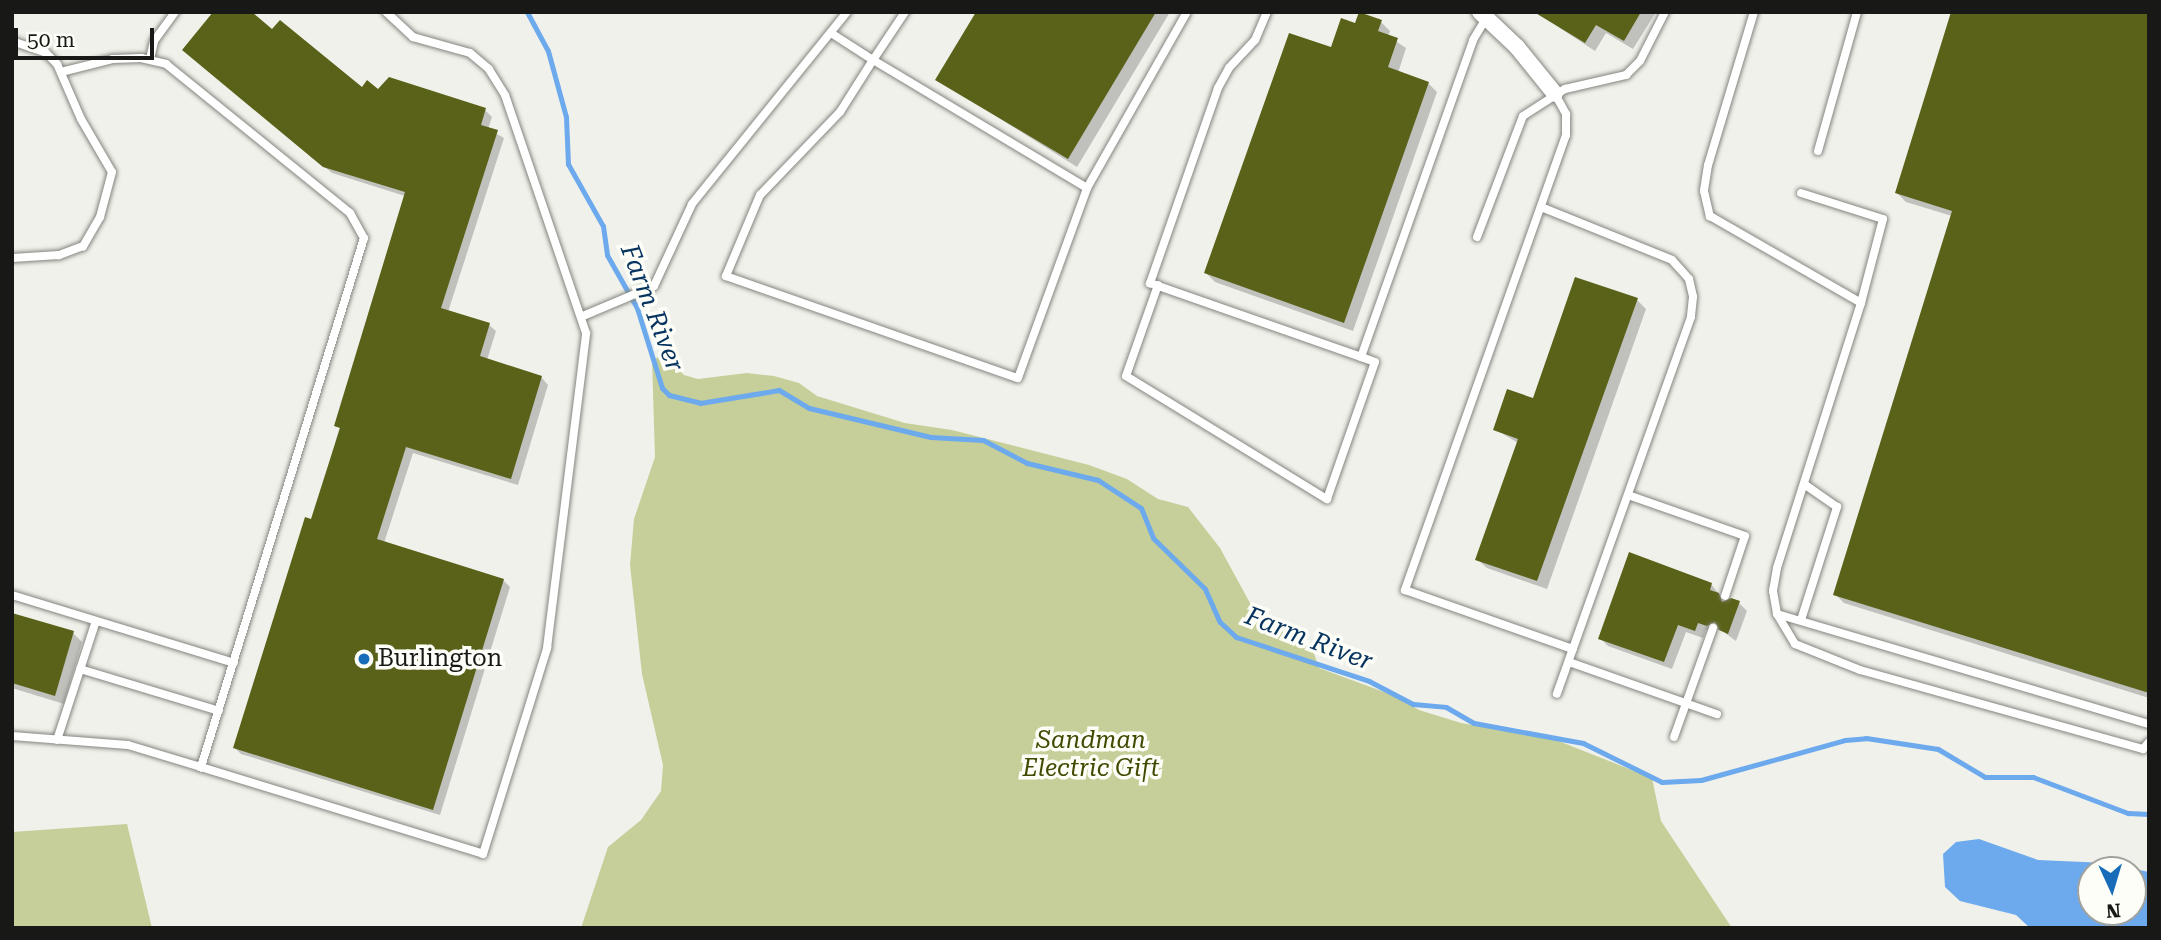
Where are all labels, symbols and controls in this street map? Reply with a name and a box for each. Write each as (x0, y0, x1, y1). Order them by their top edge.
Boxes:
scale bar (18, 14, 158, 58)
text: 50 m (27, 28, 75, 52)
water label: Farm River (613, 240, 691, 376)
water label: Farm River (1241, 600, 1377, 678)
place label: Burlington (378, 645, 502, 673)
marker: Burlington (356, 651, 372, 667)
park label: Sandman Electric Gift (1023, 727, 1159, 783)
north arrow (2077, 856, 2147, 926)
text: N (2105, 898, 2121, 922)

